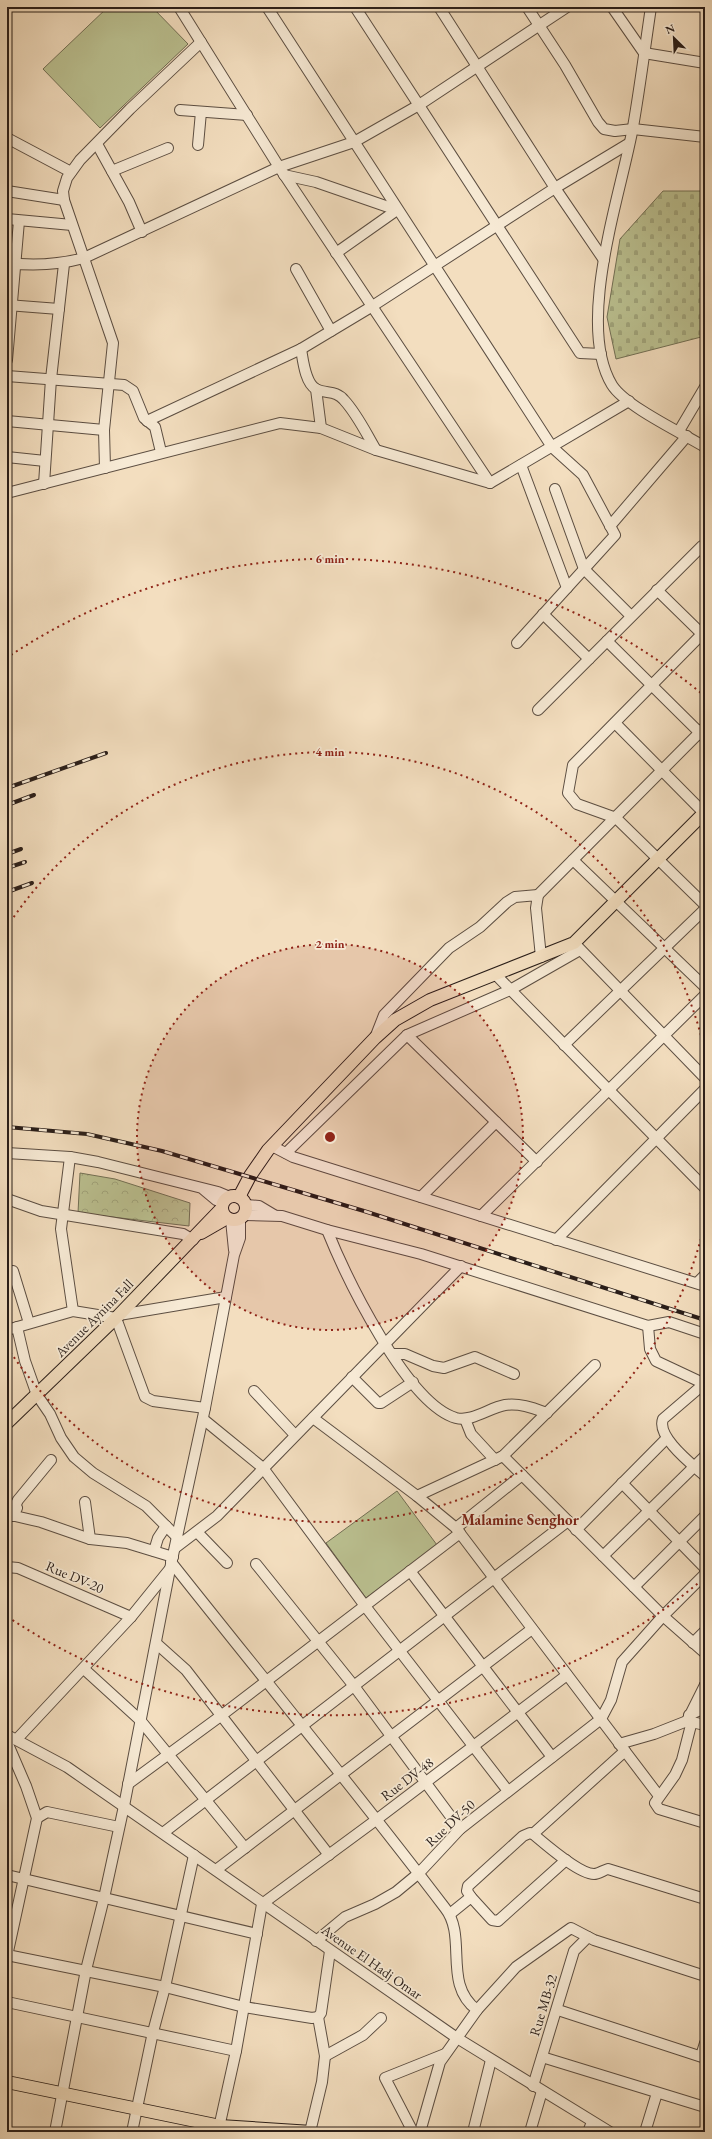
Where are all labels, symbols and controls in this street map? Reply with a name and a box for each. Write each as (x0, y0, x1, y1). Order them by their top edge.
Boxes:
north arrow (654, 18, 694, 58)
text: N (663, 21, 677, 37)
text: 6 min (315, 551, 345, 567)
text: 4 min (315, 744, 345, 760)
text: 2 min (315, 936, 345, 952)
centre of rings (323, 1130, 337, 1144)
street label: Avenue Aynina Fall (50, 1275, 137, 1362)
district label: Malamine Senghor (461, 1510, 580, 1529)
street label: Rue DV-20 (43, 1557, 107, 1597)
street label: Rue DV-48 (377, 1753, 437, 1805)
street label: Rue DV-50 (421, 1795, 479, 1851)
street label: Avenue El Hadj Omar (317, 1920, 426, 2004)
street label: Rue MB-32 (525, 1972, 561, 2038)

